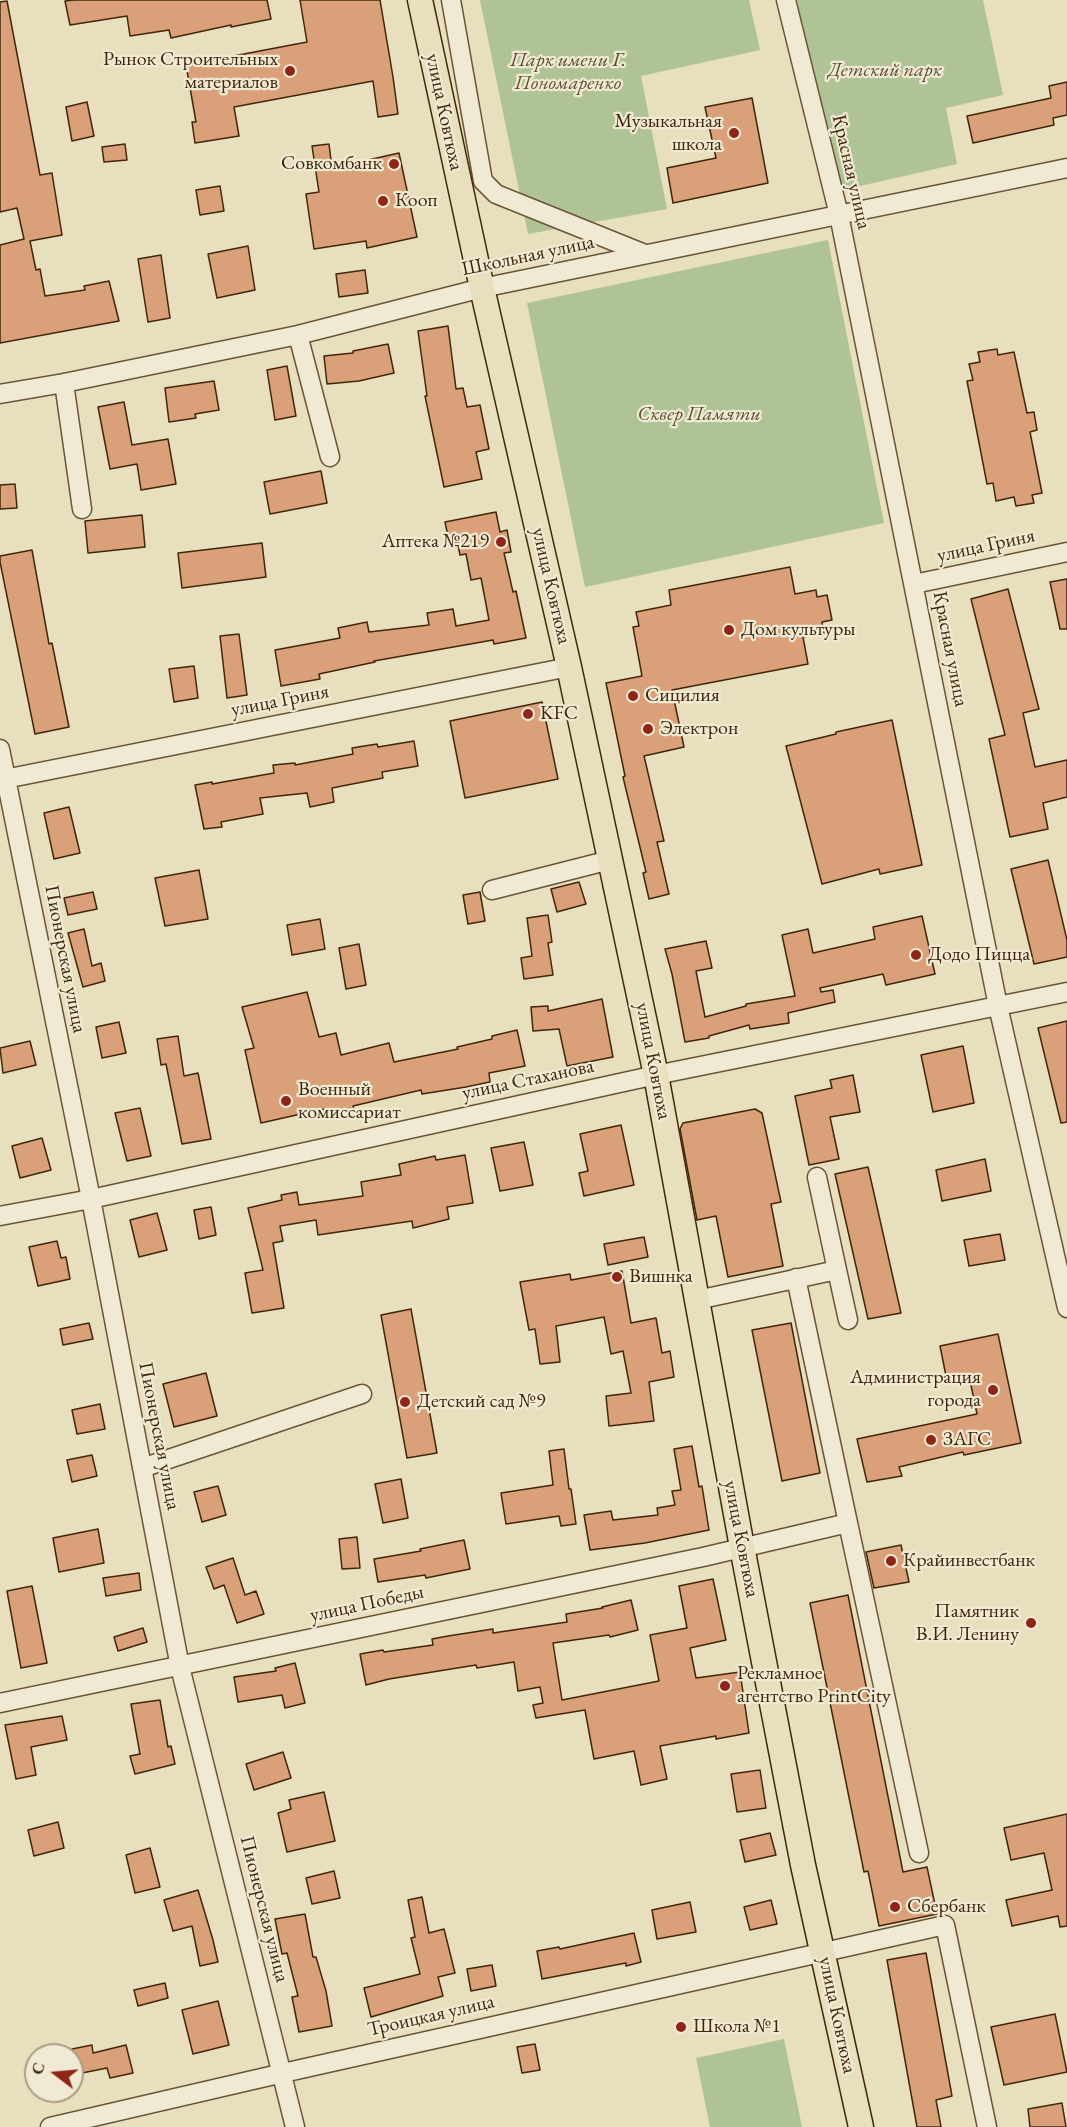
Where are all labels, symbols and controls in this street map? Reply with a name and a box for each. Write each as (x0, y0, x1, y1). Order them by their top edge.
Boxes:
place label: Рынок Строительных материалов (103, 48, 278, 95)
park label: Парк имени Г. Пономаренко (510, 49, 626, 96)
street label: улица Ковтюха (420, 51, 468, 173)
park label: Детский парк (828, 59, 942, 83)
marker: Рынок Строительных материалов (283, 64, 297, 78)
place label: Музыкальная школа (614, 110, 722, 157)
street label: Красная улица (826, 112, 876, 232)
marker: Музыкальная школа (727, 126, 741, 140)
place label: Совкомбанк (281, 152, 382, 176)
marker: Совкомбанк (387, 157, 401, 171)
place label: Кооп (395, 189, 438, 213)
marker: Кооп (376, 194, 390, 208)
street label: Школьная улица (460, 230, 596, 282)
park label: Сквер Памяти (637, 403, 761, 427)
street label: улица Гриня (935, 524, 1037, 568)
street label: улица Ковтюха (526, 525, 576, 647)
place label: Аптека №219 (382, 530, 489, 554)
marker: Аптека №219 (494, 535, 508, 549)
street label: Красная улица (927, 589, 973, 709)
place label: Дом культуры (741, 618, 855, 642)
marker: Дом культуры (722, 623, 736, 637)
street label: улица Гриня (229, 680, 331, 722)
place label: Сицилия (645, 684, 720, 708)
marker: Сицилия (626, 689, 640, 703)
place label: KFC (540, 702, 578, 726)
marker: KFC (521, 707, 535, 721)
place label: Электрон (660, 717, 738, 741)
marker: Электрон (641, 722, 655, 736)
street label: Пионерская улица (39, 883, 91, 1035)
place label: Додо Пицца (928, 943, 1030, 967)
marker: Додо Пицца (909, 948, 923, 962)
street label: улица Ковтюха (630, 1000, 676, 1122)
street label: улица Стаханова (460, 1054, 596, 1106)
place label: Военный комиссариат (298, 1078, 401, 1125)
marker: Военный комиссариат (279, 1094, 293, 1108)
place label: Вишнка (629, 1265, 693, 1289)
marker: Вишнка (610, 1270, 624, 1284)
street label: Пионерская улица (133, 1360, 185, 1512)
place label: Администрация города (850, 1366, 981, 1413)
marker: Администрация города (986, 1383, 1000, 1397)
place label: Детский сад №9 (417, 1390, 545, 1414)
marker: Детский сад №9 (398, 1395, 412, 1409)
place label: ЗАГС (943, 1428, 991, 1452)
marker: ЗАГС (924, 1433, 938, 1447)
street label: улица Ковтюха (718, 1478, 764, 1600)
place label: Крайинвестбанк (903, 1549, 1035, 1573)
marker: Крайинвестбанк (884, 1554, 898, 1568)
street label: улица Победы (308, 1580, 426, 1628)
place label: Памятник В.И. Ленину (916, 1600, 1019, 1647)
marker: Памятник В.И. Ленину (1024, 1616, 1038, 1630)
place label: Рекламное агентство PrintCity (737, 1662, 891, 1709)
marker: Рекламное агентство PrintCity (718, 1679, 732, 1693)
street label: Пионерская улица (234, 1833, 294, 1985)
place label: Сбербанк (907, 1895, 986, 1919)
marker: Сбербанк (888, 1900, 902, 1914)
street label: улица Ковтюха (813, 1954, 861, 2076)
street label: Троицкая улица (365, 1990, 497, 2042)
place label: Школа №1 (693, 2015, 781, 2039)
marker: Школа №1 (674, 2020, 688, 2034)
north arrow (24, 2043, 84, 2103)
text: С (26, 2060, 50, 2077)

